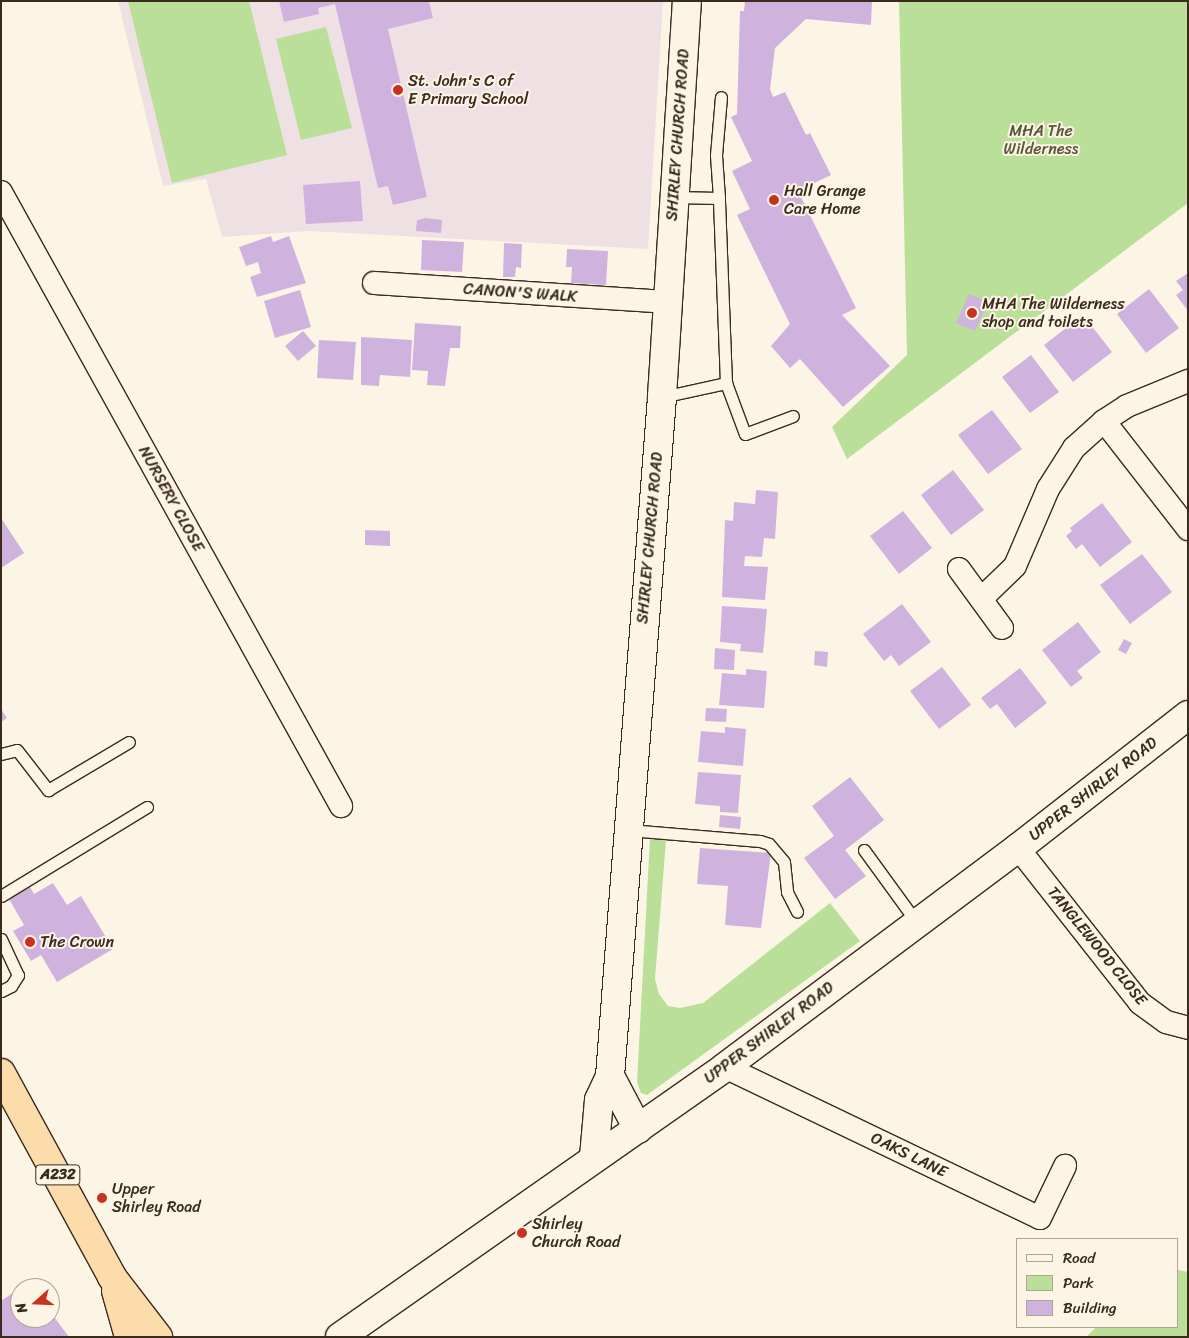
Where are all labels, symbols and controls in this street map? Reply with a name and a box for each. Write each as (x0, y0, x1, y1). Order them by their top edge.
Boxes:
street label: SHIRLEY CHURCH ROAD (662, 48, 694, 222)
place label: St. John's C of E Primary School (408, 71, 528, 109)
marker: St. John's C of E Primary School (392, 84, 404, 96)
park label: MHA The Wilderness (1004, 121, 1078, 159)
place label: Hall Grange Care Home (784, 181, 866, 219)
marker: Hall Grange Care Home (768, 194, 780, 206)
street label: CANON'S WALK (463, 280, 577, 306)
place label: MHA The Wilderness shop and toilets (982, 294, 1125, 332)
marker: MHA The Wilderness shop and toilets (966, 307, 978, 319)
street label: NURSERY CLOSE (134, 443, 208, 555)
street label: SHIRLEY CHURCH ROAD (633, 451, 667, 625)
street label: UPPER SHIRLEY ROAD (1024, 733, 1162, 845)
street label: TANGLEWOOD CLOSE (1043, 883, 1151, 1009)
place label: The Crown (40, 932, 114, 952)
marker: The Crown (24, 936, 36, 948)
street label: UPPER SHIRLEY ROAD (700, 978, 838, 1088)
street label: OAKS LANE (868, 1128, 950, 1182)
road number: A232 (34, 1162, 82, 1188)
place label: Upper Shirley Road (112, 1179, 201, 1217)
marker: Upper Shirley Road (96, 1192, 108, 1204)
place label: Shirley Church Road (532, 1214, 620, 1252)
marker: Shirley Church Road (516, 1227, 528, 1239)
legend (1016, 1238, 1179, 1328)
text: Road (1063, 1245, 1095, 1271)
text: Park (1063, 1270, 1094, 1296)
north arrow (10, 1278, 60, 1328)
text: Building (1063, 1295, 1117, 1321)
text: N (8, 1299, 35, 1317)

